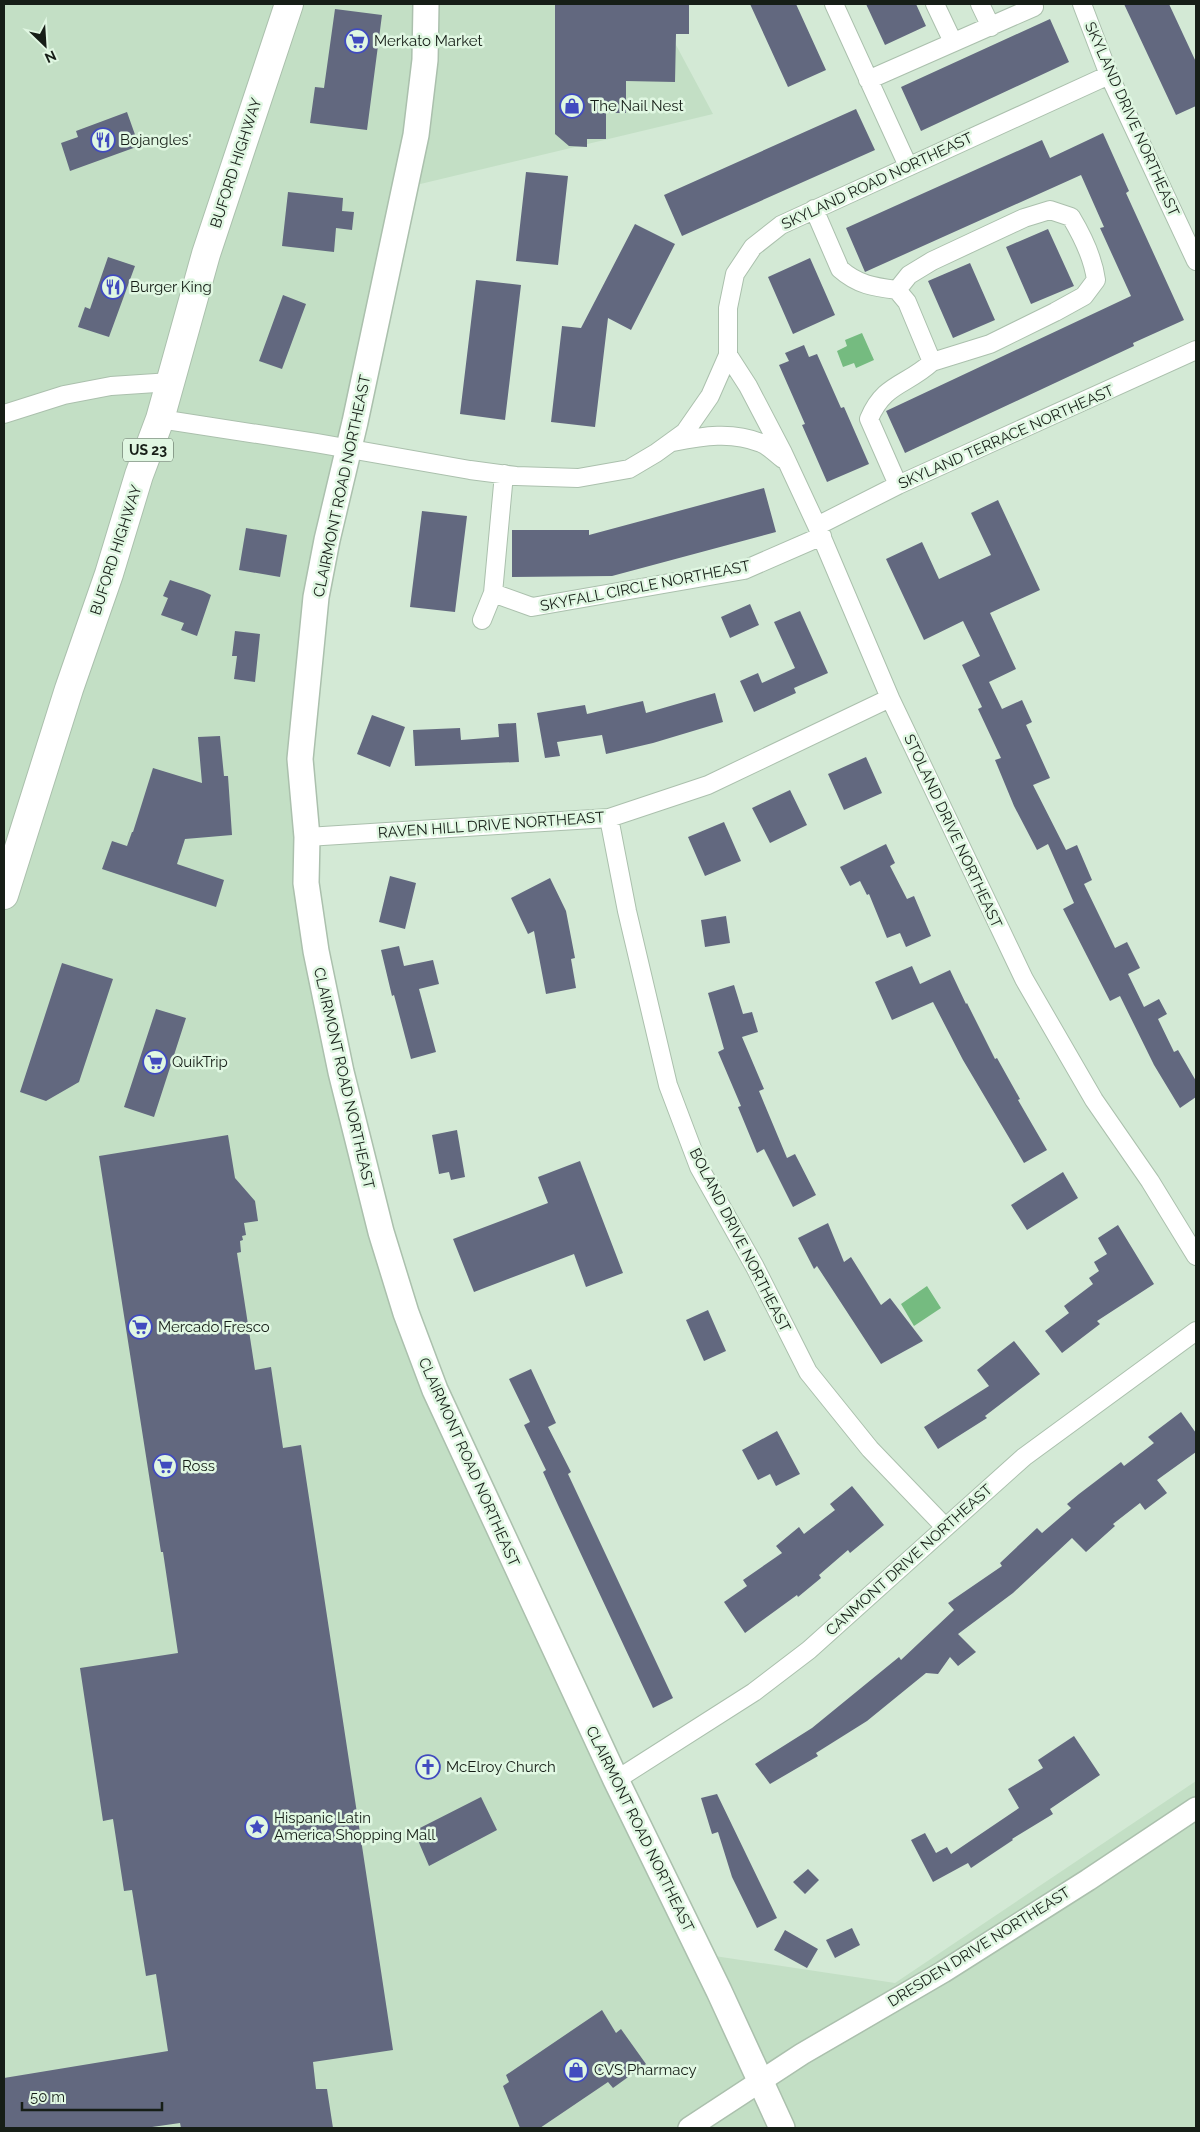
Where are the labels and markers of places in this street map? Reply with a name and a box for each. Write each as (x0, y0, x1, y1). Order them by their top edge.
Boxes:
supermarket icon: Merkato Market (344, 28, 370, 54)
place label: Merkato Market (374, 32, 483, 50)
shop icon: The Nail Nest (559, 93, 585, 119)
place label: The Nail Nest (590, 97, 683, 115)
restaurant icon: Bojangles' (90, 127, 116, 153)
place label: Bojangles' (120, 131, 192, 149)
restaurant icon: Burger King (100, 274, 126, 300)
place label: Burger King (130, 278, 212, 296)
supermarket icon: QuikTrip (142, 1049, 168, 1075)
place label: QuikTrip (172, 1053, 228, 1071)
supermarket icon: Mercado Fresco (127, 1314, 153, 1340)
place label: Mercado Fresco (158, 1318, 270, 1336)
supermarket icon: Ross (152, 1453, 178, 1479)
place label: Ross (182, 1457, 215, 1475)
church icon: McElroy Church (415, 1754, 441, 1780)
place label: McElroy Church (446, 1758, 556, 1776)
place label: Hispanic Latin America Shopping Mall (274, 1809, 436, 1844)
place icon: Hispanic Latin America Shopping Mall (244, 1814, 270, 1840)
shop icon: CVS Pharmacy (563, 2057, 589, 2083)
place label: CVS Pharmacy (594, 2061, 697, 2079)

